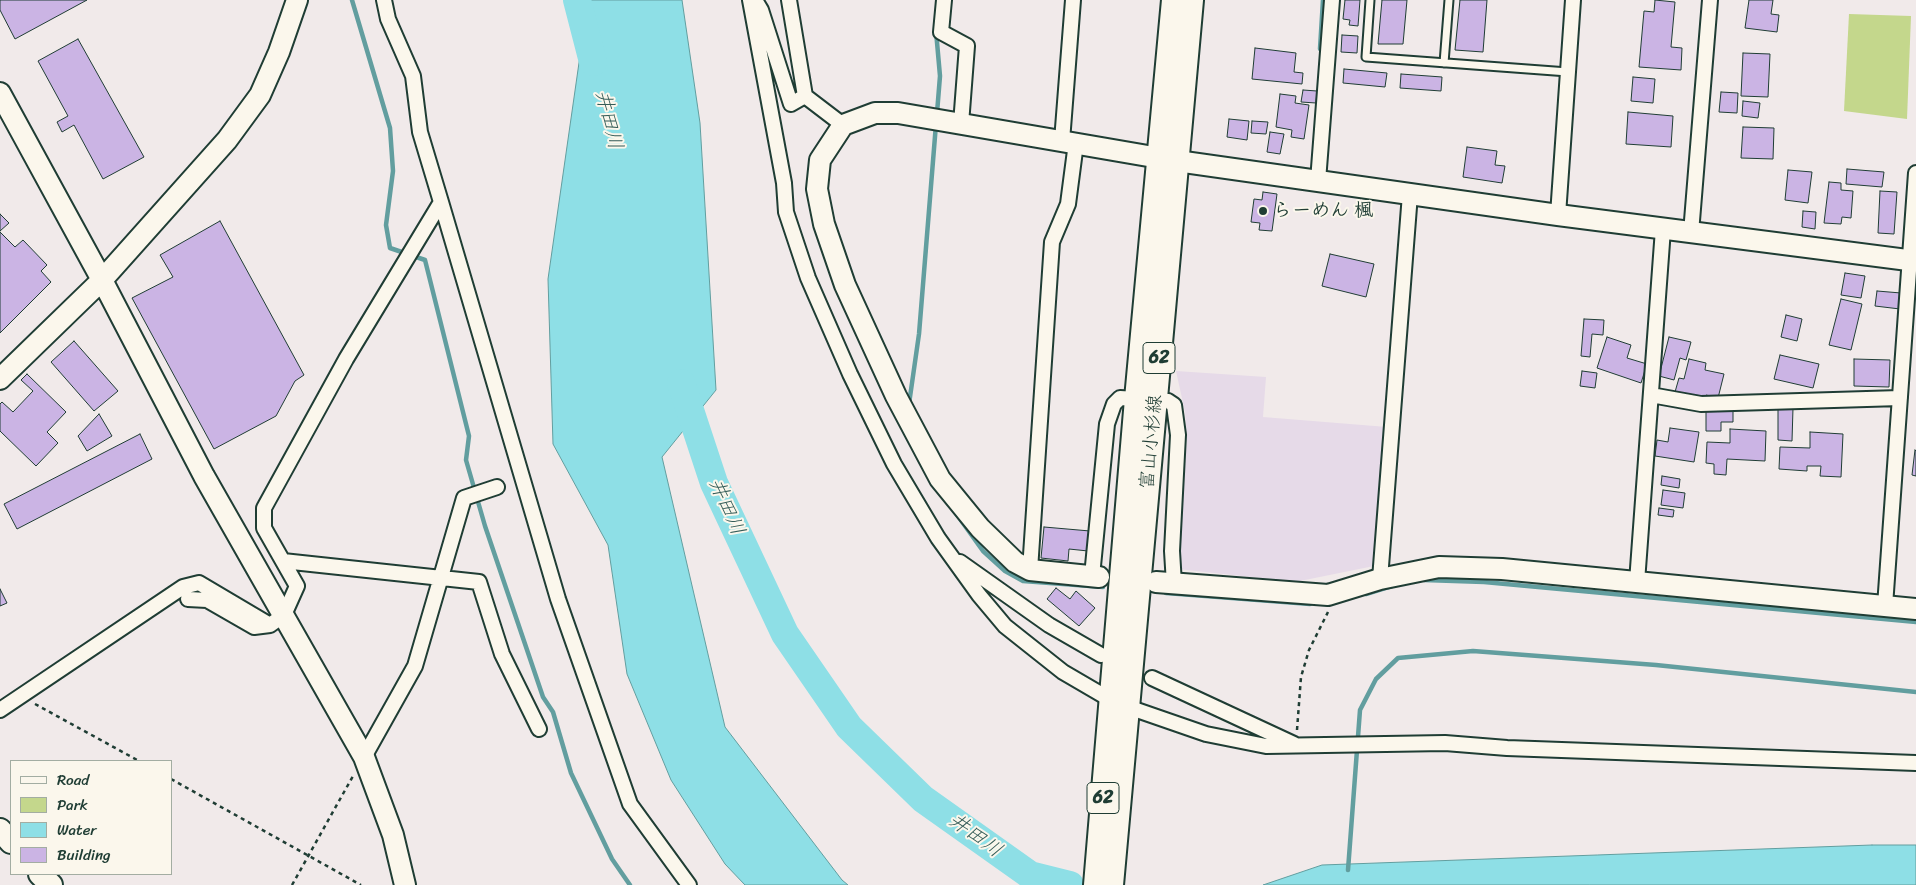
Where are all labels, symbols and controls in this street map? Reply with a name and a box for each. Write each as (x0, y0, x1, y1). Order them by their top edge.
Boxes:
water label: 井田川 (589, 88, 627, 152)
place label: らーめん 楓 (1273, 200, 1373, 222)
marker: らーめん 楓 (1257, 205, 1269, 217)
road number: 62 (1143, 342, 1175, 373)
street label: 富山小杉線 (1137, 394, 1167, 490)
water label: 井田川 (703, 475, 749, 539)
legend (10, 760, 172, 875)
text: Road (57, 767, 89, 793)
road number: 62 (1087, 782, 1119, 814)
text: Park (57, 792, 88, 818)
water label: 井田川 (944, 809, 1006, 863)
text: Water (57, 817, 97, 843)
text: Building (57, 842, 111, 868)

